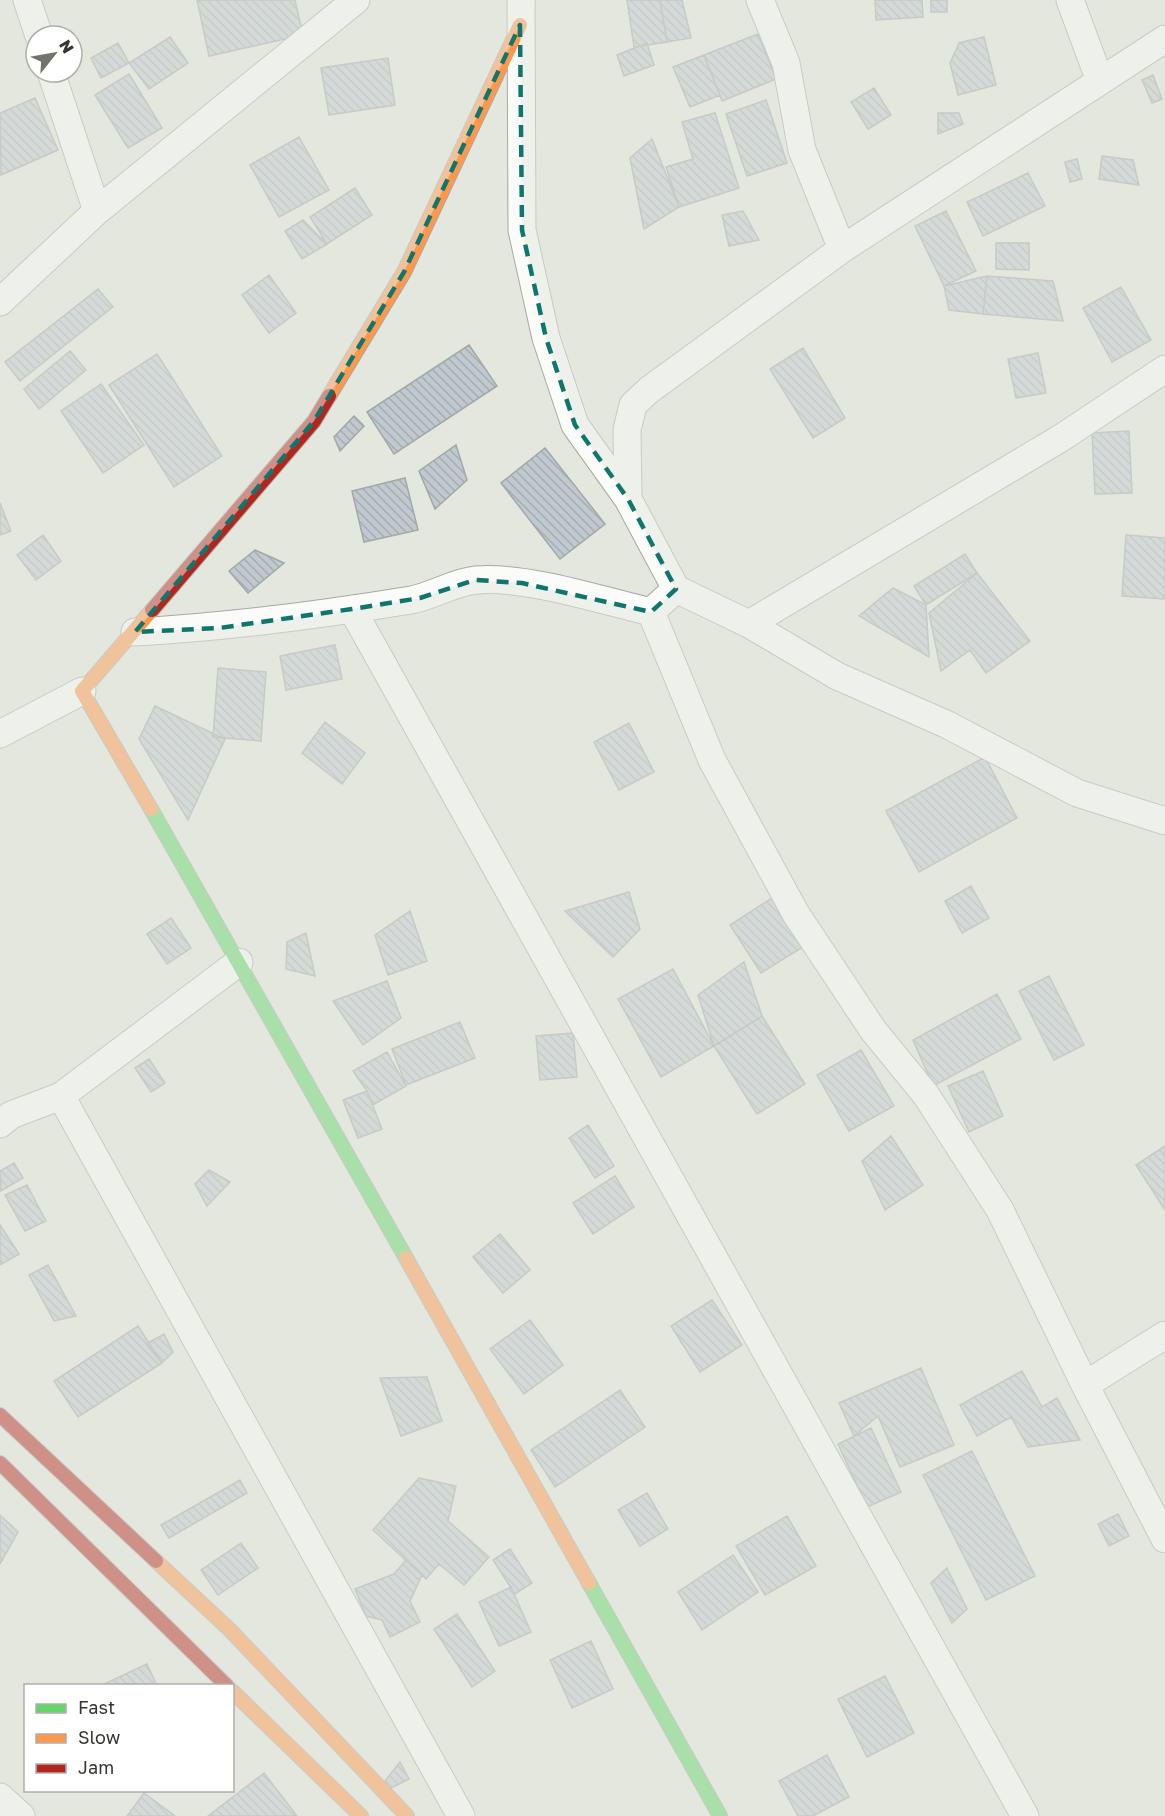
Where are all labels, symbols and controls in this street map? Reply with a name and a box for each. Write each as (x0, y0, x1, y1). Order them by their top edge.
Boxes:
north arrow (24, 24, 84, 84)
text: N (55, 36, 79, 57)
legend (24, 1684, 234, 1792)
text: Fast (78, 1696, 115, 1718)
text: Slow (78, 1726, 121, 1748)
text: Jam (78, 1756, 114, 1778)

